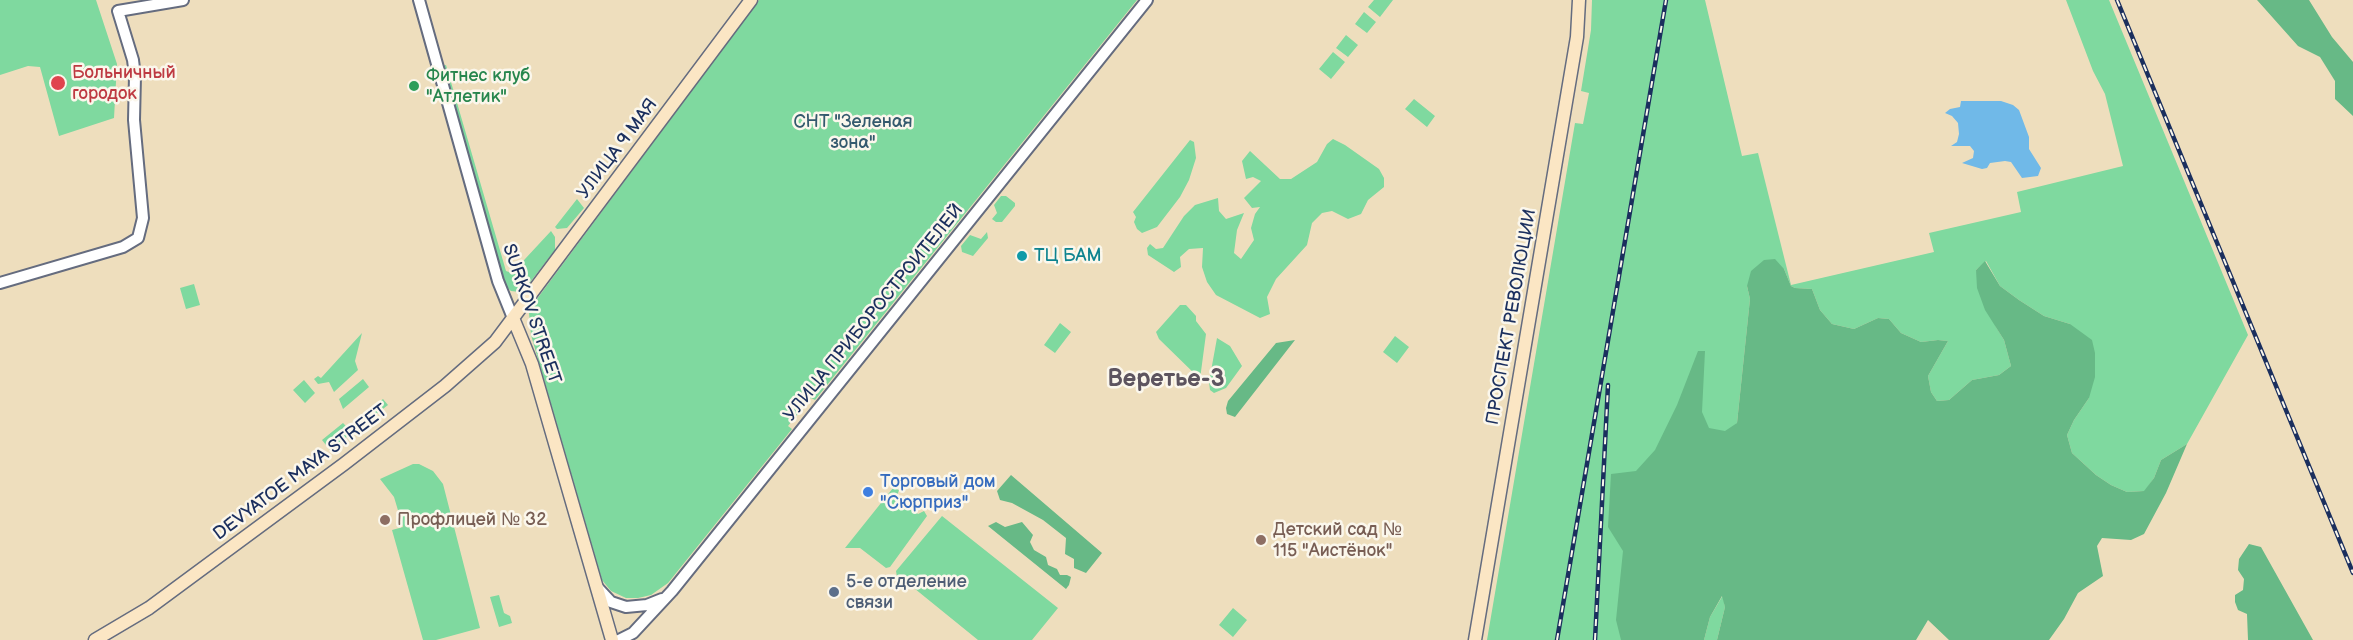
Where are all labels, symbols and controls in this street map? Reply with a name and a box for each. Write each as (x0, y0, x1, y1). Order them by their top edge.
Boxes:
place label: Больничный городок (72, 62, 176, 104)
place label: Фитнес клуб "Атлетик" (426, 65, 530, 107)
marker: Больничный городок (49, 74, 67, 92)
marker: Фитнес клуб "Атлетик" (407, 79, 421, 93)
street label: УЛИЦА 9 МАЯ (573, 95, 663, 203)
park label: СНТ "Зеленая зона" (793, 111, 913, 154)
street label: УЛИЦА ПРИБОРОСТРОИТЕЛЕЙ (780, 200, 968, 426)
street label: ПРОСПЕКТ РЕВОЛЮЦИИ (1482, 207, 1542, 427)
street label: SURKOV STREET (497, 241, 565, 387)
place label: ТЦ БАМ (1034, 245, 1102, 267)
marker: ТЦ БАМ (1015, 249, 1029, 263)
district label: Веретье-3 (1107, 366, 1225, 394)
street label: DEVYATOE MAYA STREET (210, 400, 392, 546)
place label: Торговый дом "Сюрприз" (880, 471, 996, 514)
marker: Торговый дом "Сюрприз" (861, 485, 875, 499)
place label: Профлицей № 32 (397, 509, 547, 531)
marker: Профлицей № 32 (378, 513, 392, 527)
place label: Детский сад № 115 "Аистёнок" (1273, 519, 1402, 562)
marker: Детский сад № 115 "Аистёнок" (1254, 533, 1268, 547)
place label: 5-е отделение связи (846, 571, 967, 614)
marker: 5-е отделение связи (827, 585, 841, 599)

